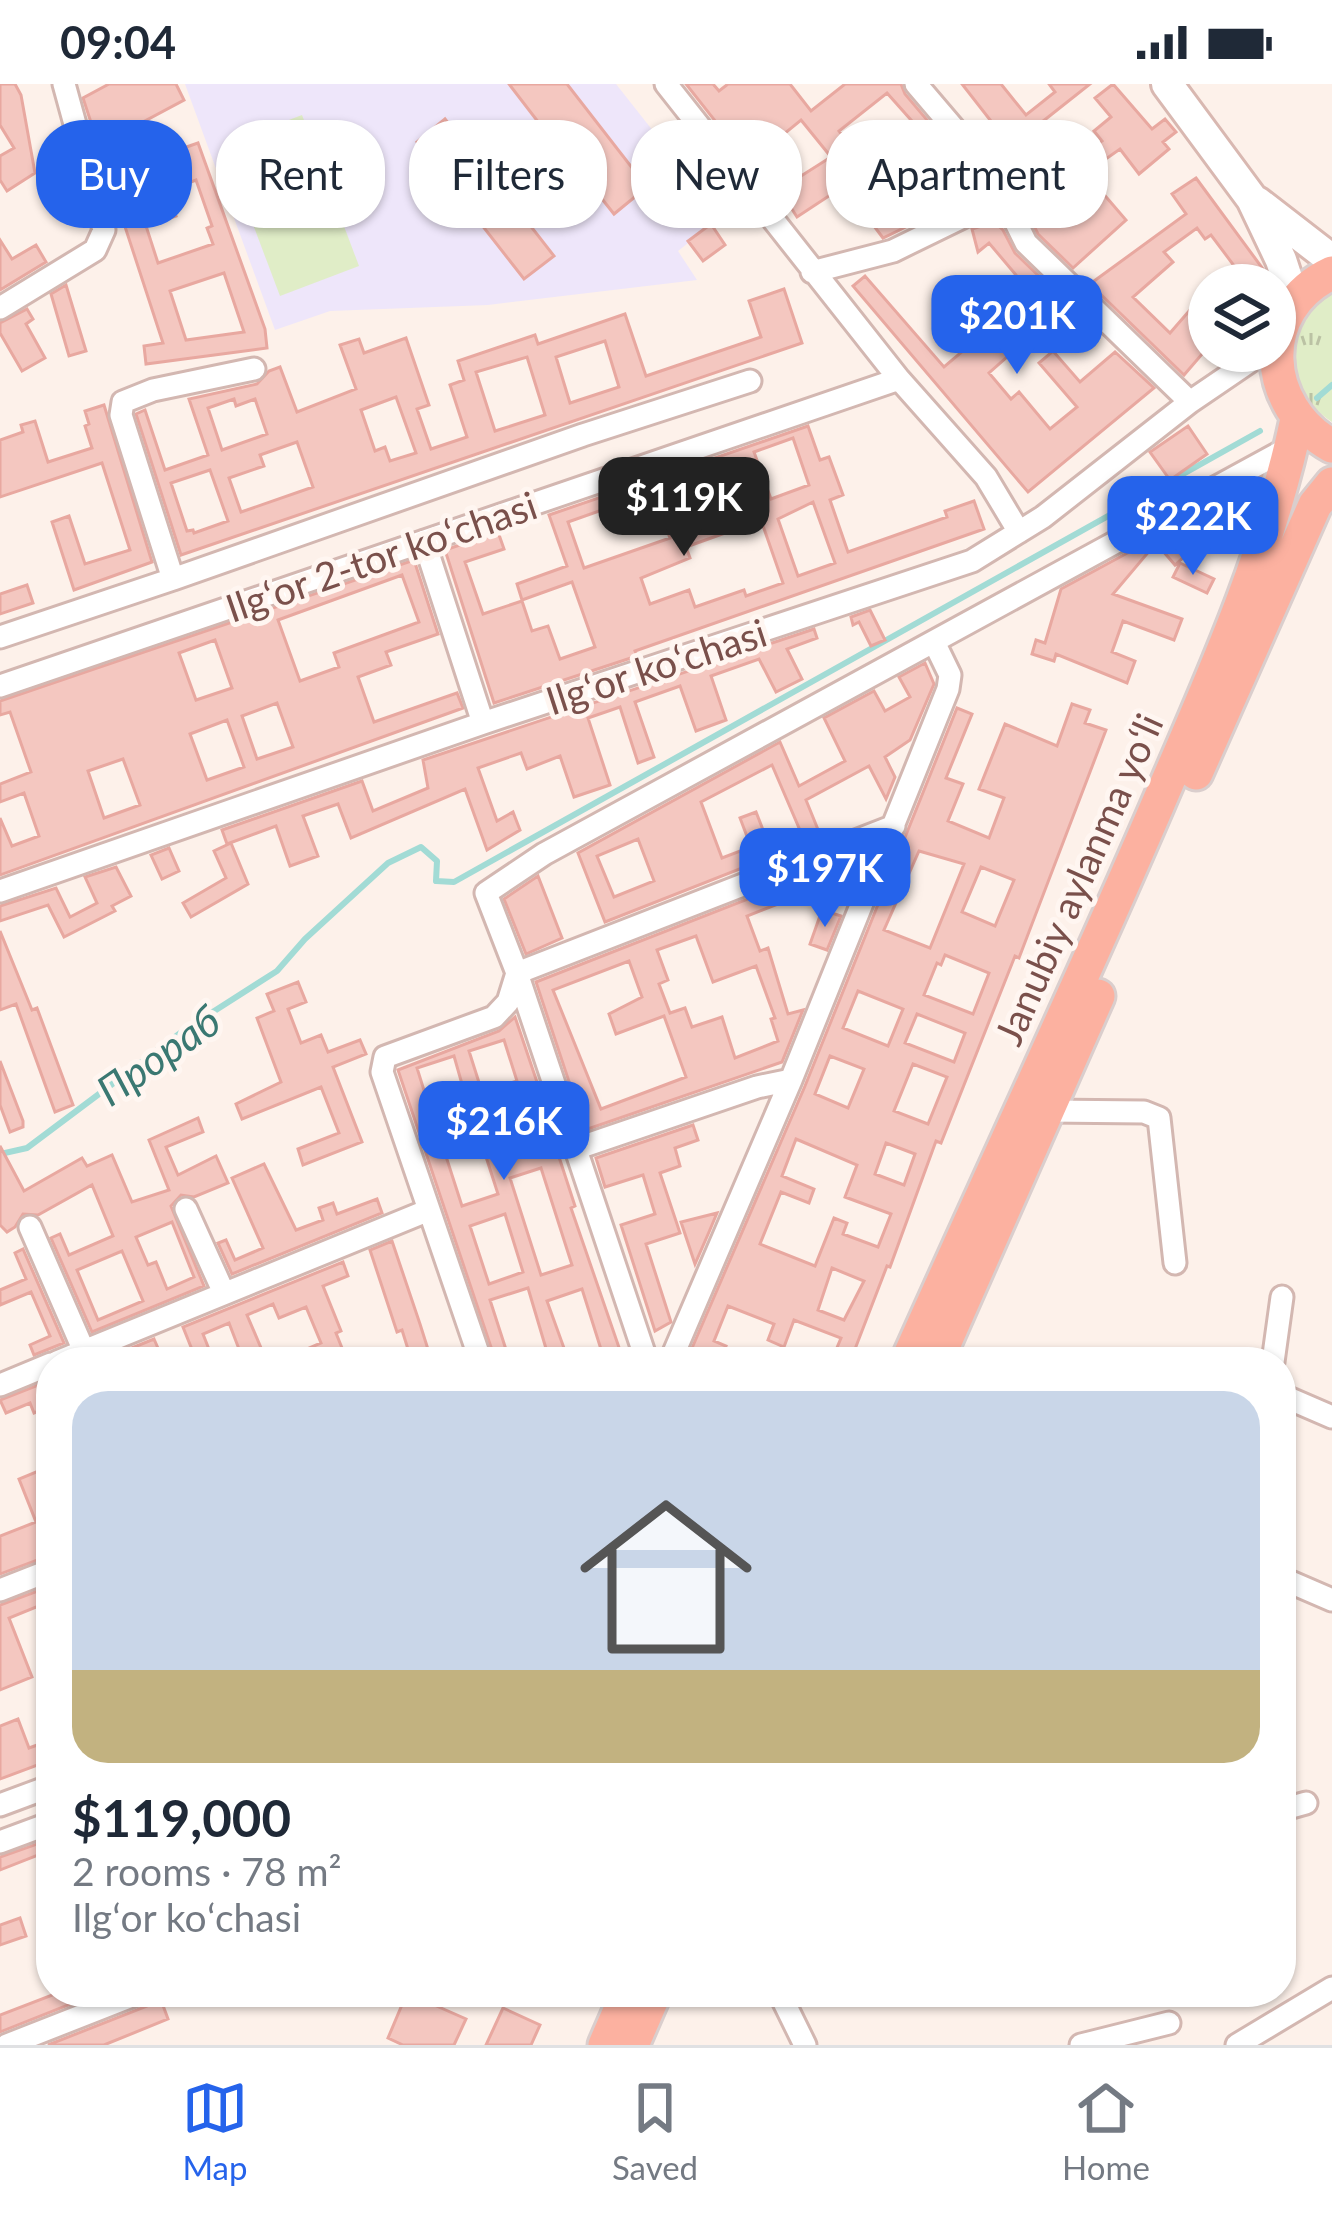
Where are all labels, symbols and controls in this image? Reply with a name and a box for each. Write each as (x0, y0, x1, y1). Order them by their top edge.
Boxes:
text: 09:04 (60, 15, 176, 69)
chip: Buy (36, 120, 192, 228)
chip: Rent (216, 120, 385, 228)
chip: Filters (409, 120, 607, 228)
chip: New (631, 120, 802, 228)
chip: Apartment (826, 120, 1108, 228)
map controls (1188, 264, 1296, 372)
button: layers (1188, 264, 1296, 372)
pin: $201K (933, 275, 1101, 377)
text: $201K (958, 291, 1076, 337)
pin: $119K (600, 457, 768, 559)
text: $119K (625, 473, 743, 519)
pin: $222K (1109, 476, 1277, 578)
street label: Ilgʻor 2-tor koʻchasi (220, 481, 542, 631)
text: $222K (1134, 492, 1252, 538)
street label: Ilgʻor koʻchasi (540, 609, 772, 723)
street label: Janubiy aylanma yoʻli (984, 706, 1172, 1052)
pin: $197K (741, 828, 909, 930)
text: $197K (766, 844, 884, 890)
water label: Прораб (87, 995, 229, 1115)
pin: $216K (420, 1081, 588, 1183)
text: $216K (445, 1097, 563, 1143)
icon: home (558, 1469, 774, 1685)
text: $119,000 (72, 1787, 291, 1848)
text: 2 rooms · 78 m² (72, 1848, 342, 1894)
text: Ilgʻor koʻchasi (72, 1894, 301, 1940)
tab: Map (182, 2075, 248, 2187)
tab: Saved (612, 2075, 698, 2187)
tab: Home (1062, 2075, 1150, 2187)

